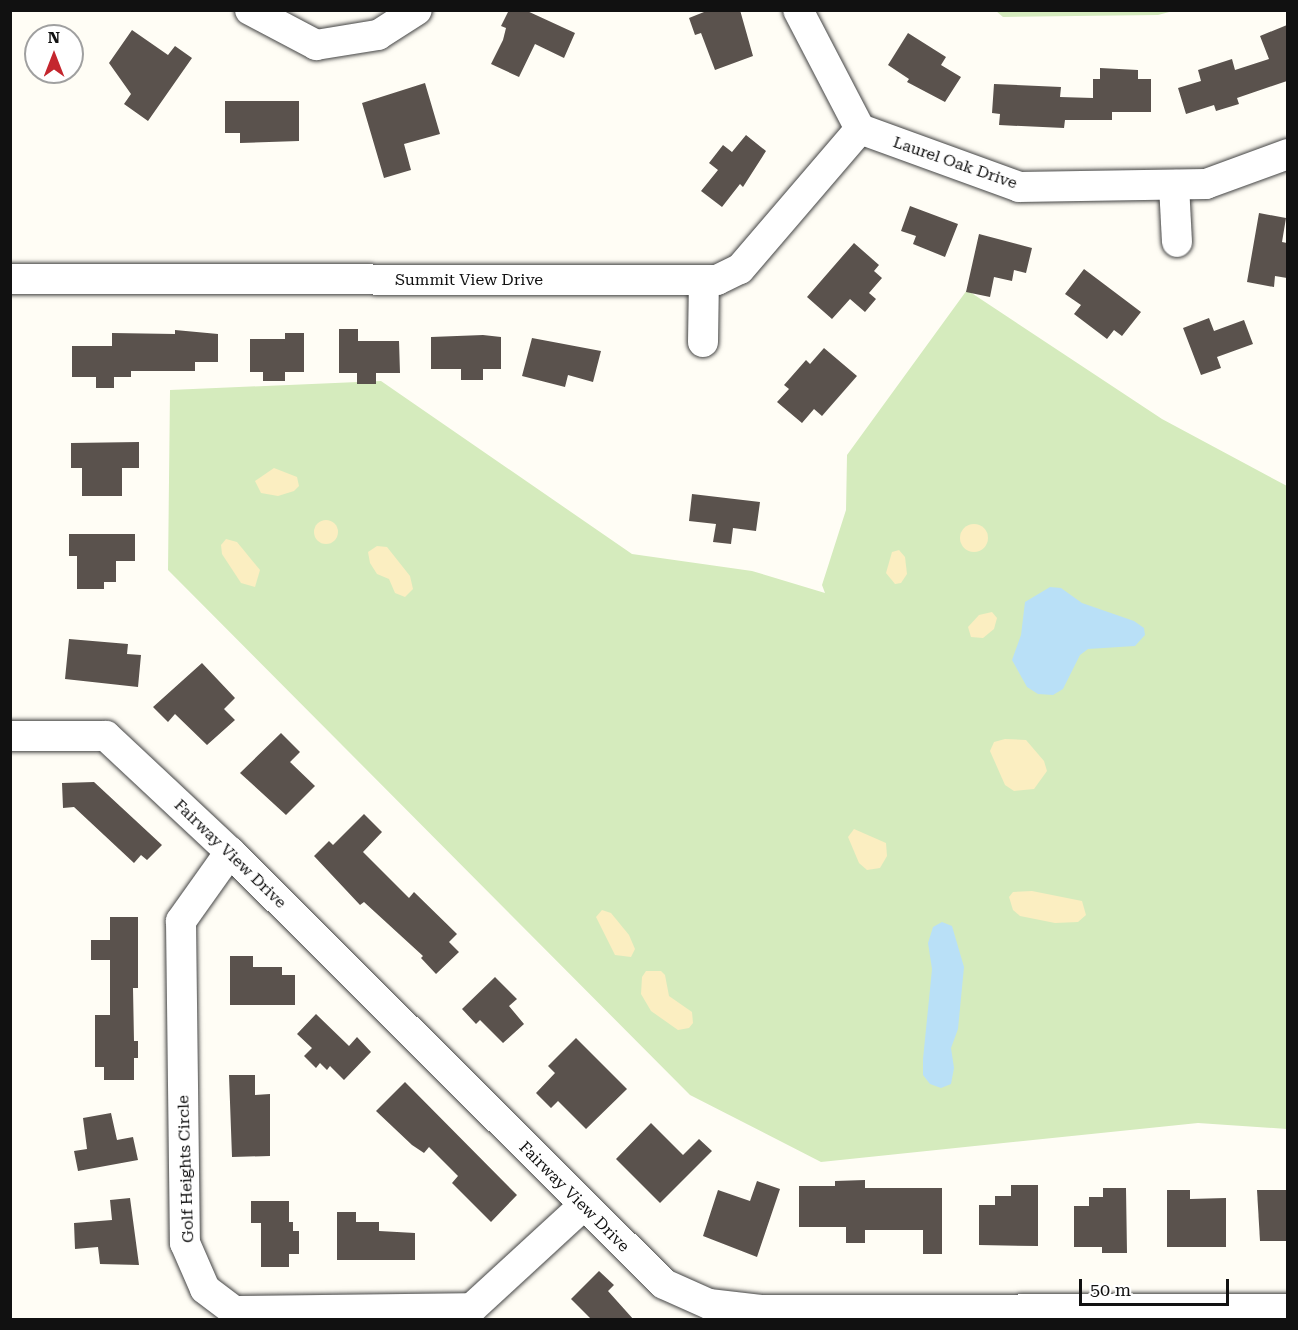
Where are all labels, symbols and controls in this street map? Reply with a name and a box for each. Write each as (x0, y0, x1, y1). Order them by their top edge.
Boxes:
north arrow (24, 24, 84, 84)
text: N (48, 28, 60, 47)
street label: Laurel Oak Drive (890, 133, 1020, 193)
street label: Summit View Drive (395, 270, 543, 290)
street label: Fairway View Drive (170, 796, 290, 912)
street label: Golf Heights Circle (174, 1095, 198, 1243)
street label: Fairway View Drive (515, 1138, 633, 1256)
scale bar (1082, 1267, 1232, 1305)
text: 50 m (1090, 1279, 1131, 1300)

